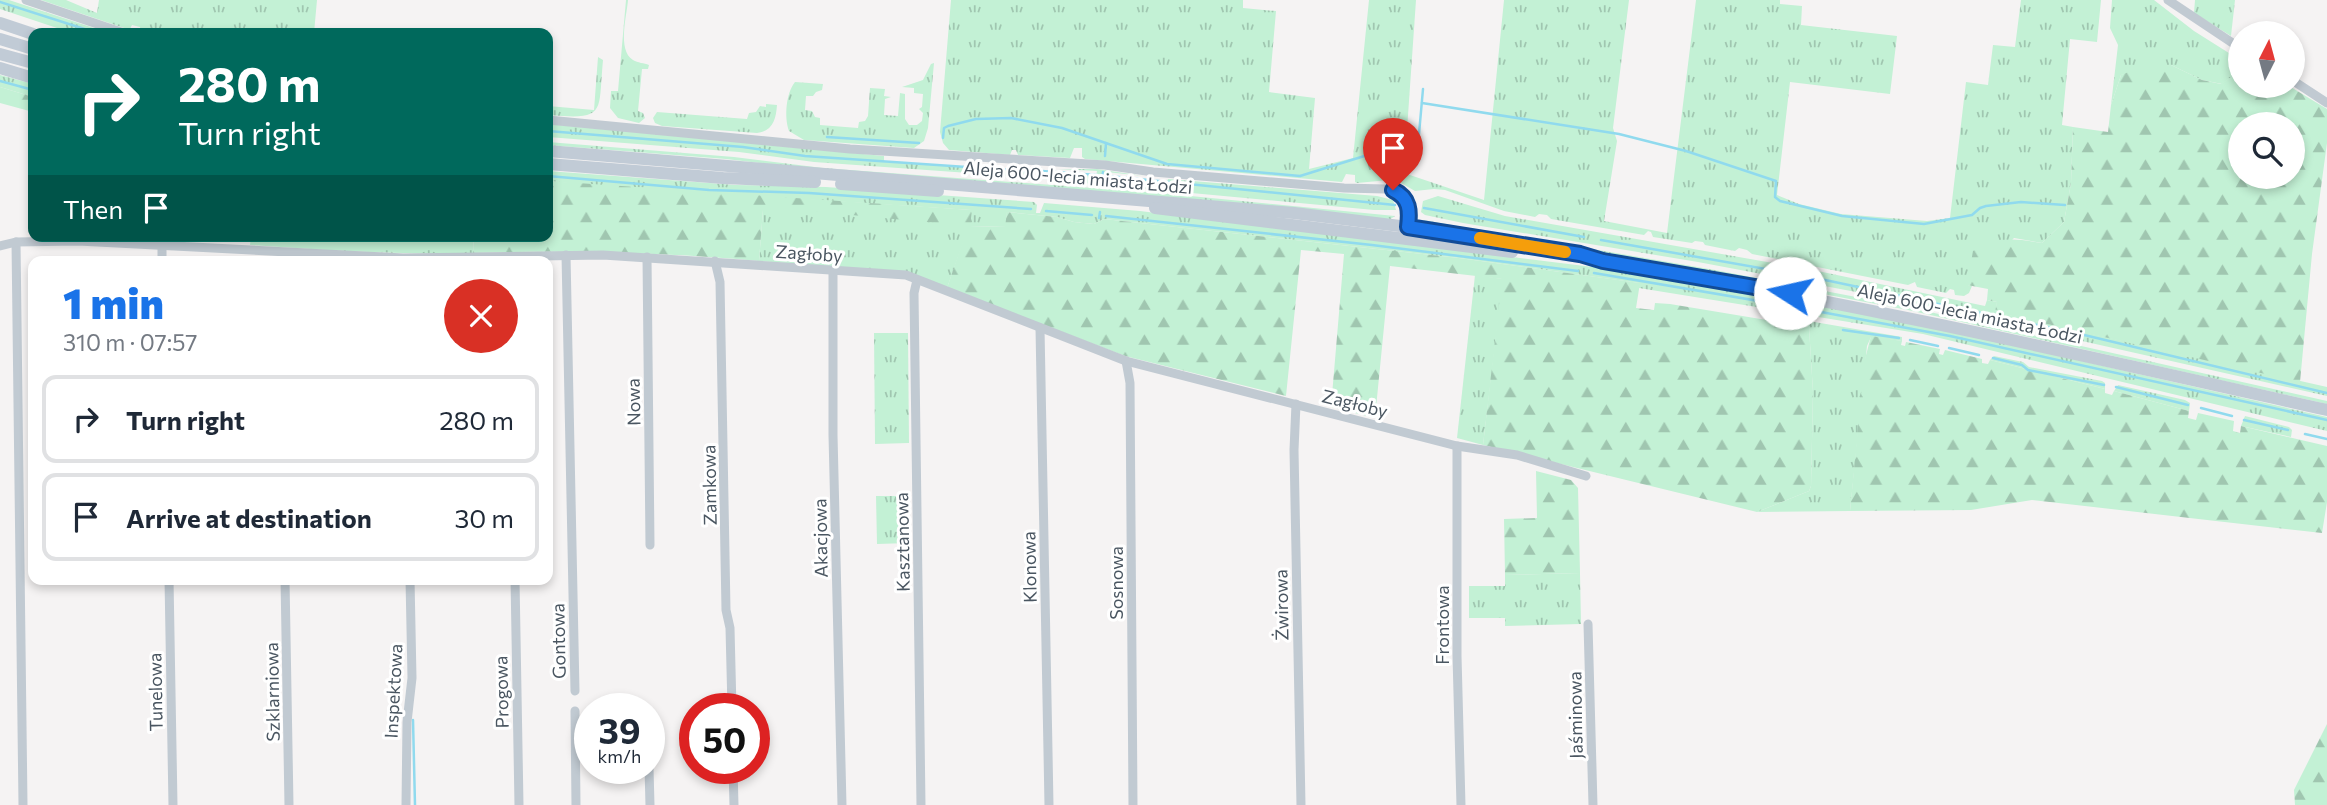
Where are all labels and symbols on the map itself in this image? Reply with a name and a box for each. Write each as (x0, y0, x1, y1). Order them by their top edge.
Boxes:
north arrow (2228, 21, 2305, 98)
pin (1363, 118, 1423, 190)
street label: Aleja 600-lecia miasta Łodzi (963, 156, 1193, 198)
street label: Zagłoby (775, 240, 843, 266)
position arrow (1753, 256, 1827, 330)
street label: Aleja 600-lecia miasta Łodzi (1855, 278, 2085, 348)
street label: Nowa (622, 378, 644, 426)
street label: Zagłoby (1320, 384, 1390, 422)
street label: Zamkowa (697, 444, 721, 526)
street label: Kasztanowa (890, 492, 914, 592)
street label: Akacjowa (808, 498, 832, 578)
street label: Klonowa (1017, 531, 1041, 603)
street label: Sosnowa (1105, 546, 1127, 620)
street label: Żwirowa (1269, 569, 1293, 641)
street label: Frontowa (1431, 585, 1453, 665)
street label: Gontowa (546, 603, 570, 679)
street label: Szklarniowa (260, 642, 284, 742)
street label: Inspektowa (380, 643, 406, 739)
street label: Tunelowa (143, 653, 167, 731)
street label: Progowa (489, 656, 513, 728)
street label: Jaśminowa (1563, 671, 1587, 759)
speed limit sign: 50 (679, 693, 770, 784)

